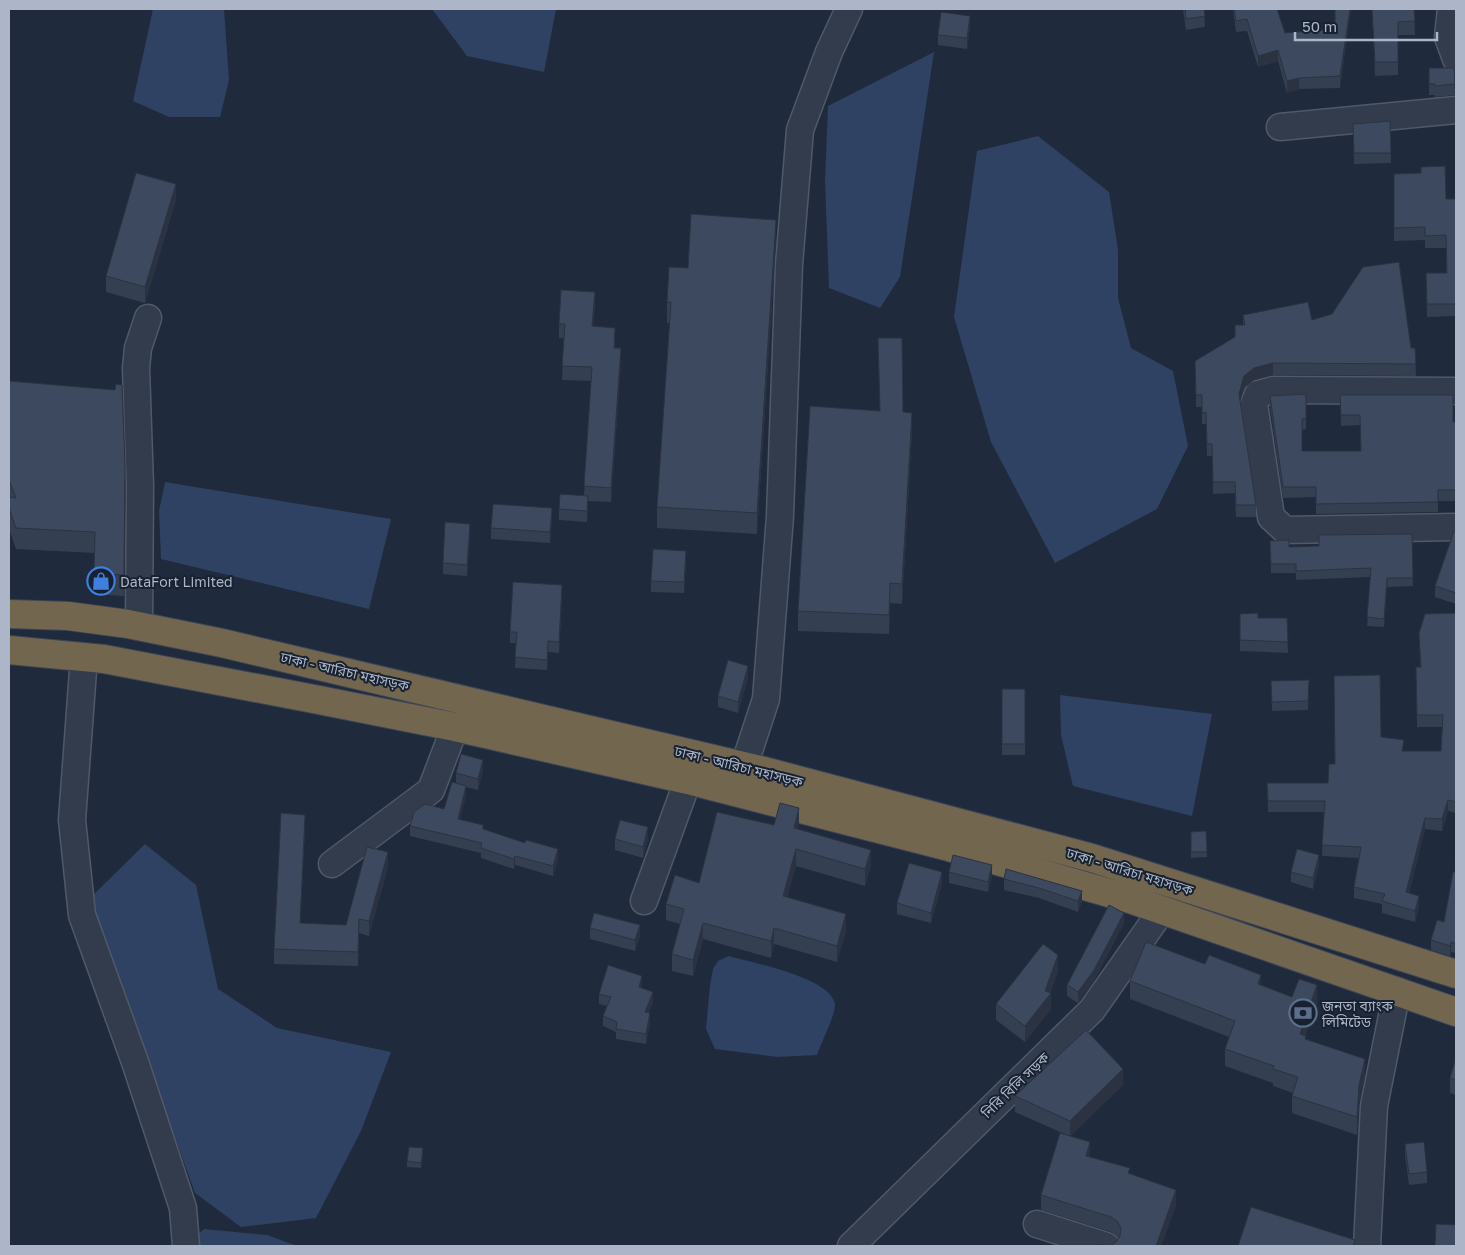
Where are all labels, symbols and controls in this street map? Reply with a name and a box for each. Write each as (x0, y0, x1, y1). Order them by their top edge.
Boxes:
scale bar (1295, 10, 1438, 42)
text: 50 m (1302, 17, 1337, 35)
shop icon: DataFort Limited (86, 566, 116, 596)
place label: DataFort Limited (120, 573, 233, 590)
street label: ঢাকা - আরিচা মহাসড়ক (278, 648, 412, 694)
street label: ঢাকা - আরিচা মহাসড়ক (672, 742, 806, 790)
street label: ঢাকা - আরিচা মহাসড়ক (1064, 843, 1196, 899)
place label: জনতা ব্যাংক লিমিটেড (1321, 997, 1394, 1030)
bank icon: জনতা ব্যাংক লিমিটেড (1288, 998, 1318, 1028)
street label: নিরি বিলি সড়ক (977, 1048, 1053, 1122)

